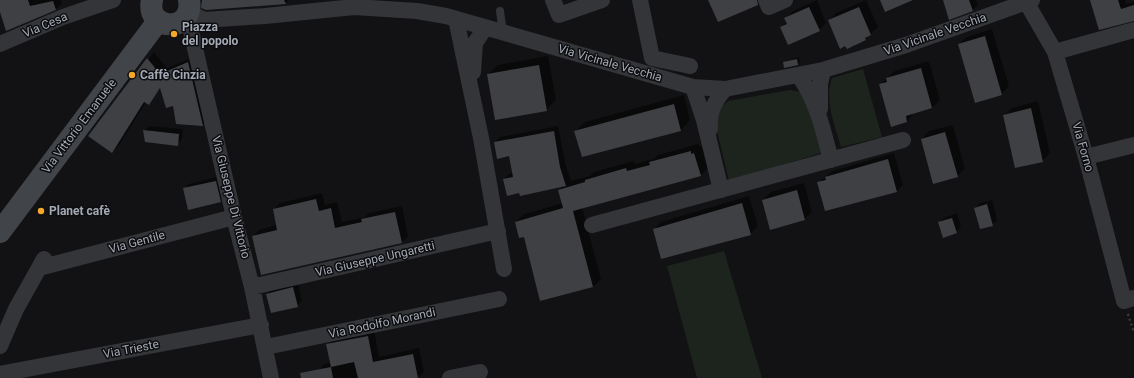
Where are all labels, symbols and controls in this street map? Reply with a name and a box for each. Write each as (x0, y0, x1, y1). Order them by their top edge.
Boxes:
street label: Via Cesa (21, 9, 69, 41)
street label: Via Vicinale Vecchia (882, 10, 988, 58)
place label: Piazza del popolo (182, 20, 239, 48)
marker: Piazza del popolo (169, 29, 179, 39)
street label: Via Vicinale Vecchia (556, 41, 664, 85)
place label: Caffè Cinzia (140, 68, 206, 82)
marker: Caffè Cinzia (127, 70, 137, 80)
street label: Via Vittorio Emanuele (39, 76, 119, 176)
street label: Via Forno (1069, 121, 1097, 174)
street label: Via Giuseppe Di Vittorio (209, 134, 253, 260)
place label: Planet cafè (49, 204, 110, 218)
marker: Planet cafè (36, 206, 46, 216)
street label: Via Gentile (107, 228, 167, 256)
street label: Via Giuseppe Ungaretti (314, 238, 436, 280)
street label: Via Rodolfo Morandi (327, 305, 437, 341)
street label: Via Trieste (102, 337, 160, 361)

